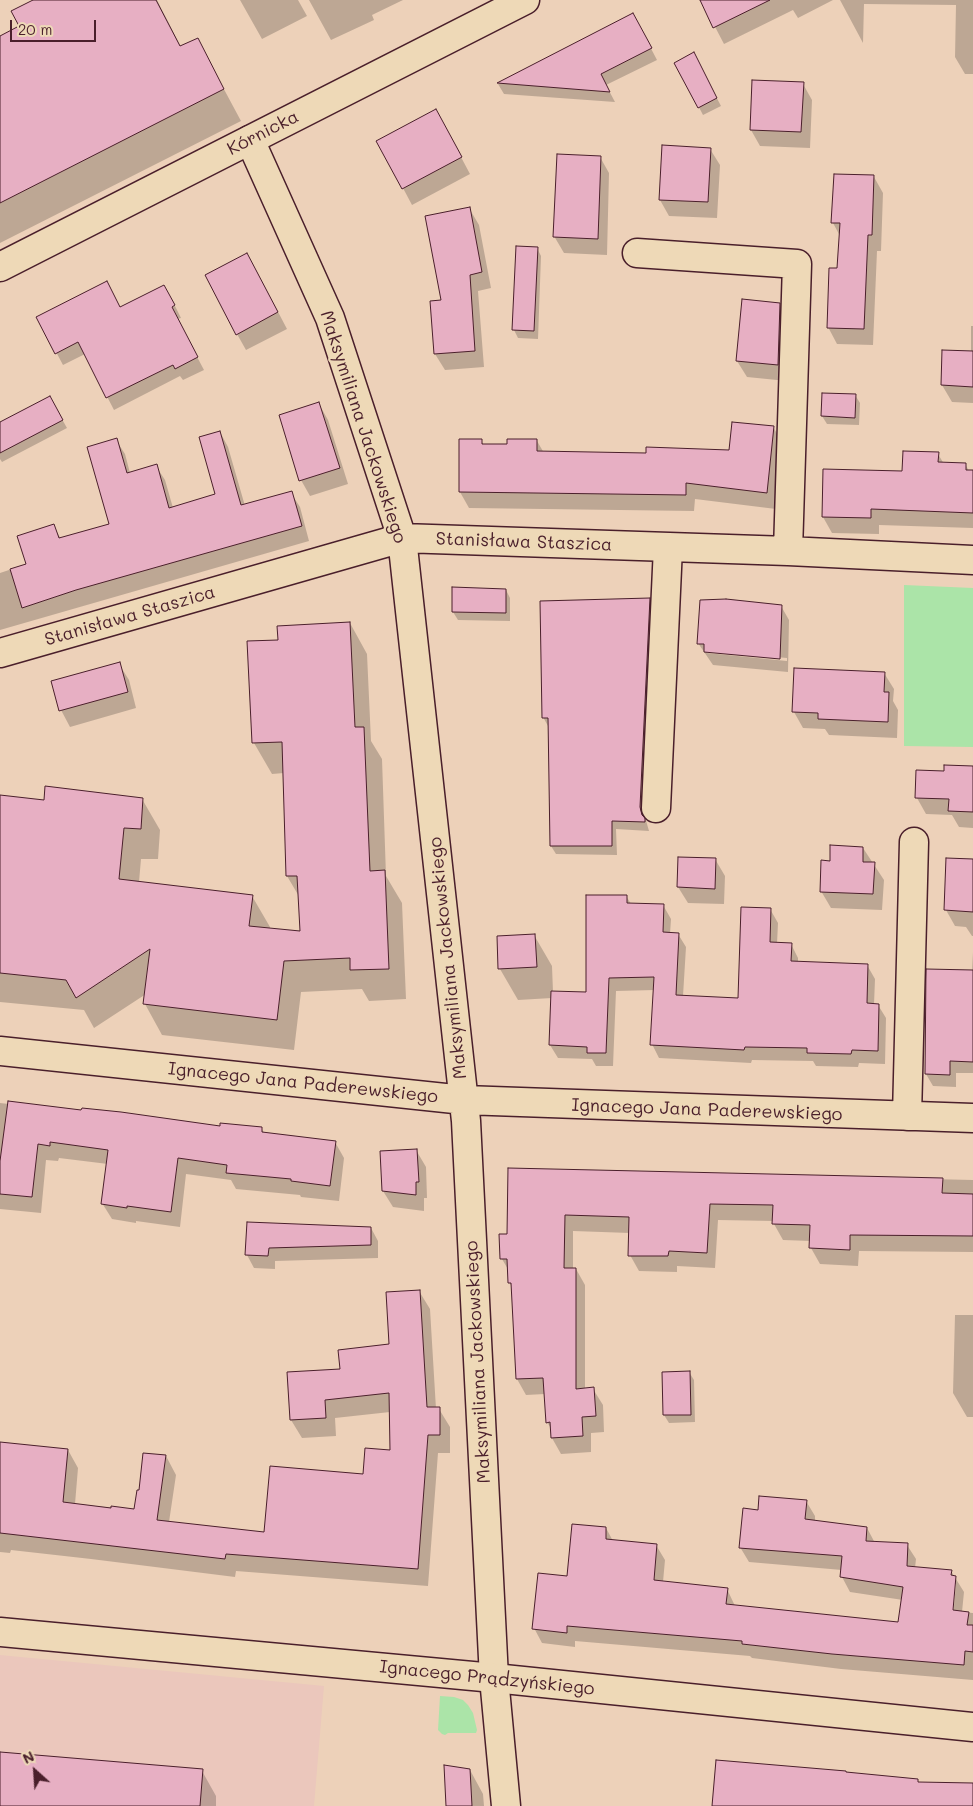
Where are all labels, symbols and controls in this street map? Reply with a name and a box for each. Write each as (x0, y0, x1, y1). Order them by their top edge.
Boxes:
scale bar (12, 10, 99, 42)
text: 20 m (18, 19, 52, 39)
street label: Kórnicka (224, 106, 302, 160)
street label: Maksymiliana Jackowskiego (315, 308, 411, 546)
street label: Stanisława Staszica (435, 528, 613, 556)
street label: Stanisława Staszica (42, 581, 218, 651)
street label: Maksymiliana Jackowskiego (425, 836, 471, 1080)
street label: Ignacego Jana Paderewskiego (167, 1058, 439, 1108)
street label: Ignacego Jana Paderewskiego (571, 1094, 843, 1126)
street label: Maksymiliana Jackowskiego (461, 1240, 495, 1484)
street label: Ignacego Prądzyńskiego (378, 1656, 596, 1700)
north arrow (10, 1746, 60, 1796)
text: N (19, 1746, 37, 1768)

